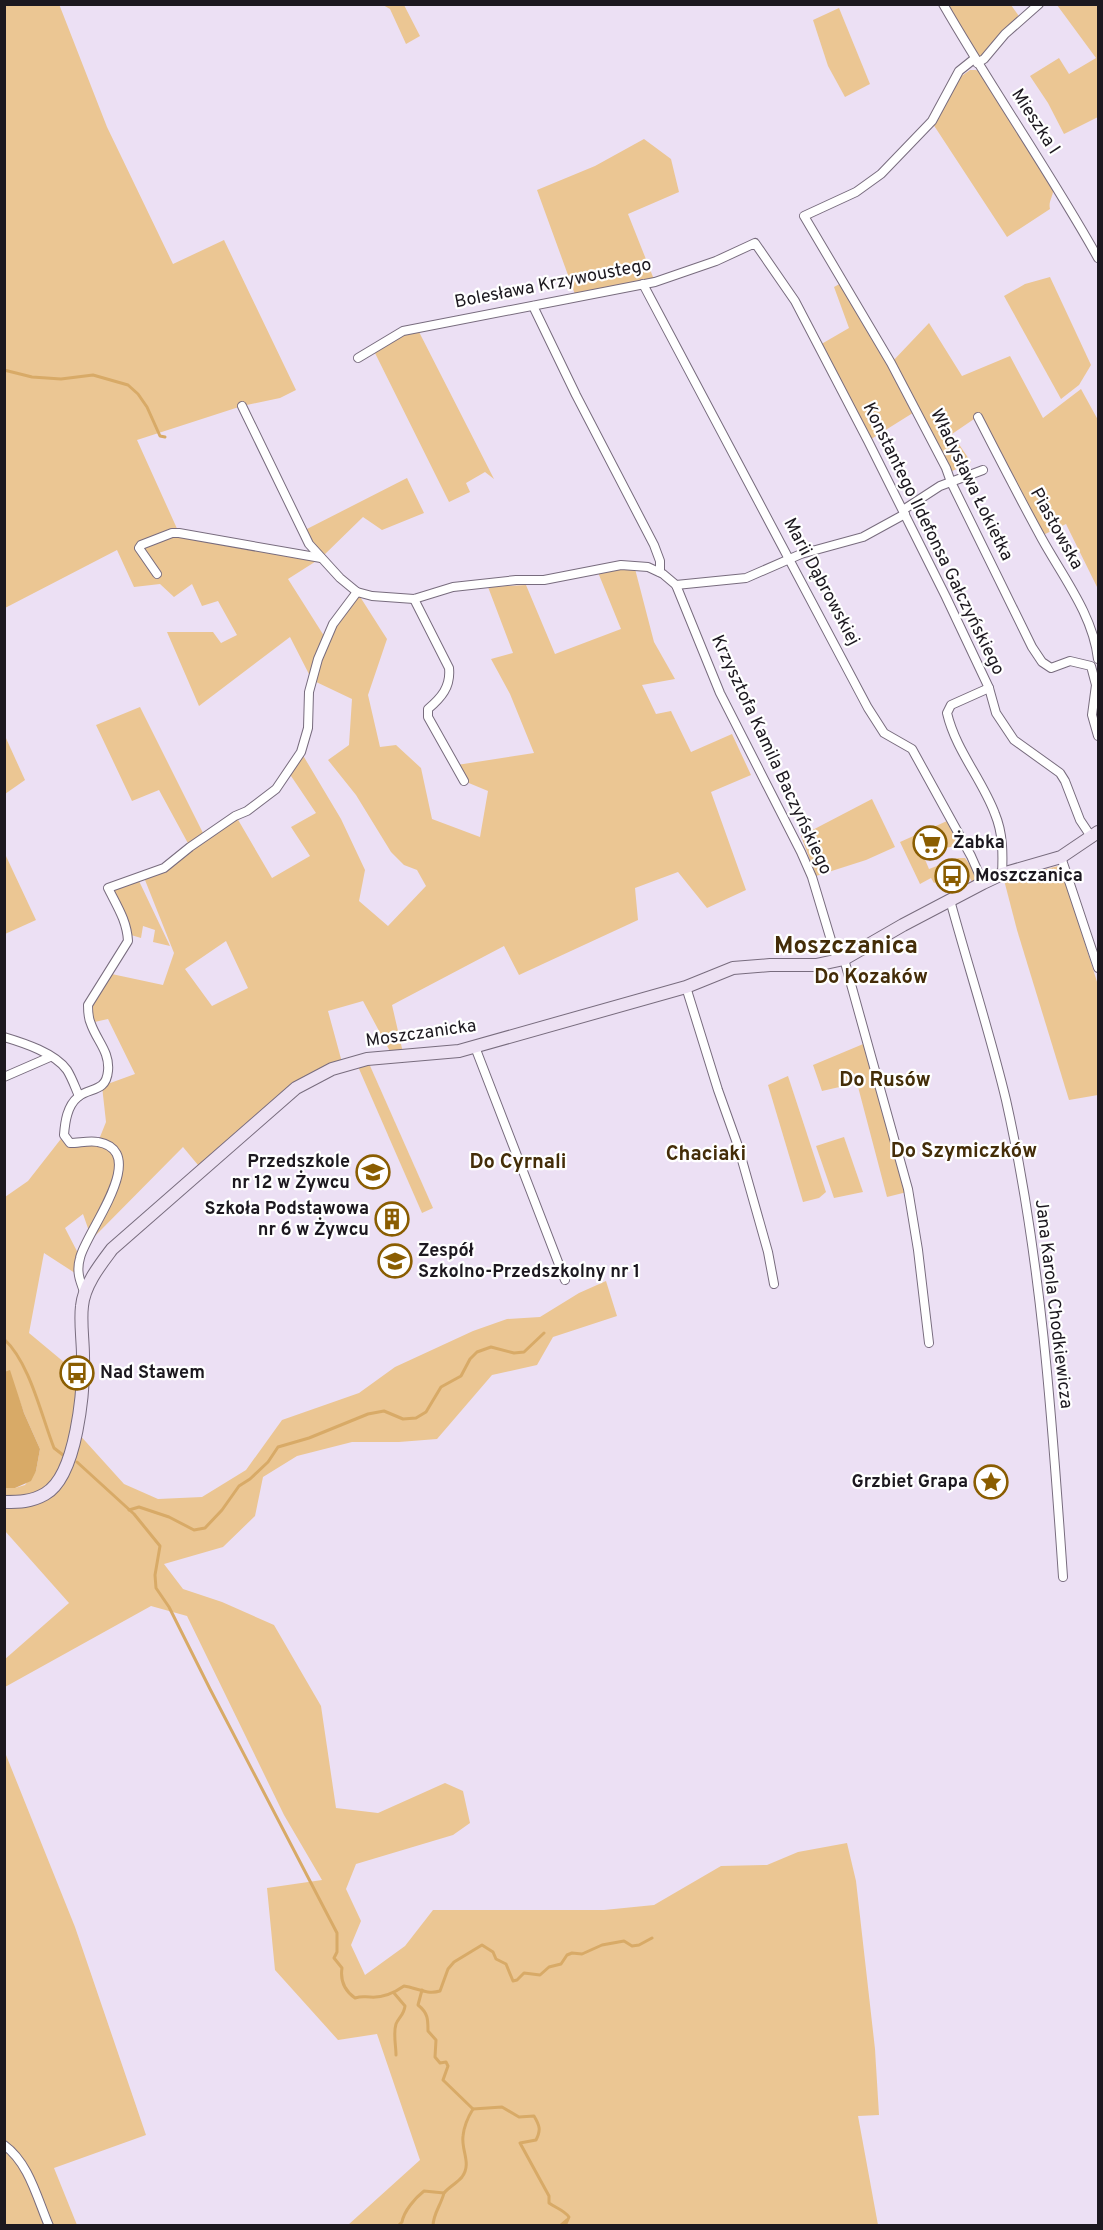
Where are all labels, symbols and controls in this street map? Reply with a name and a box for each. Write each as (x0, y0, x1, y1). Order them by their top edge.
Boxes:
street label: Mieszka I (1005, 85, 1065, 159)
street label: Bolesława Krzywoustego (453, 254, 653, 314)
street label: Konstantego Ildefonsa Gałczyńskiego (857, 399, 1009, 679)
street label: Władysława Łokietka (924, 405, 1018, 565)
street label: Piastowska (1024, 484, 1088, 574)
street label: Marii Dąbrowskiej (778, 514, 864, 650)
street label: Krzysztofa Kamila Baczyńskiego (705, 632, 837, 878)
supermarket icon: Żabka (912, 825, 948, 861)
place label: Żabka (953, 830, 1005, 855)
bus stop icon: Moszczanica (934, 858, 970, 894)
place label: Moszczanica (975, 865, 1083, 888)
district label: Moszczanica (774, 932, 918, 962)
district label: Do Kozaków (814, 965, 928, 991)
street label: Moszczanicka (364, 1015, 478, 1053)
district label: Do Rusów (839, 1068, 931, 1094)
district label: Do Szymiczków (891, 1139, 1037, 1165)
district label: Chaciaki (666, 1142, 746, 1168)
district label: Do Cyrnali (470, 1150, 566, 1176)
place label: Przedszkole nr 12 w Żywcu (232, 1151, 350, 1195)
school or university icon: Przedszkole nr 12 w Żywcu (355, 1154, 391, 1190)
place label: Szkoła Podstawowa nr 6 w Żywcu (204, 1198, 369, 1242)
street label: Jana Karola Chodkiewicza (1029, 1198, 1077, 1410)
building icon: Szkoła Podstawowa nr 6 w Żywcu (374, 1201, 410, 1237)
place label: Zespół Szkolno-Przedszkolny nr 1 (418, 1240, 640, 1284)
school or university icon: Zespół Szkolno-Przedszkolny nr 1 (377, 1243, 413, 1279)
bus stop icon: Nad Stawem (59, 1355, 95, 1391)
place label: Nad Stawem (100, 1362, 205, 1385)
place icon: Grzbiet Grapa (973, 1464, 1009, 1500)
place label: Grzbiet Grapa (851, 1471, 968, 1494)

